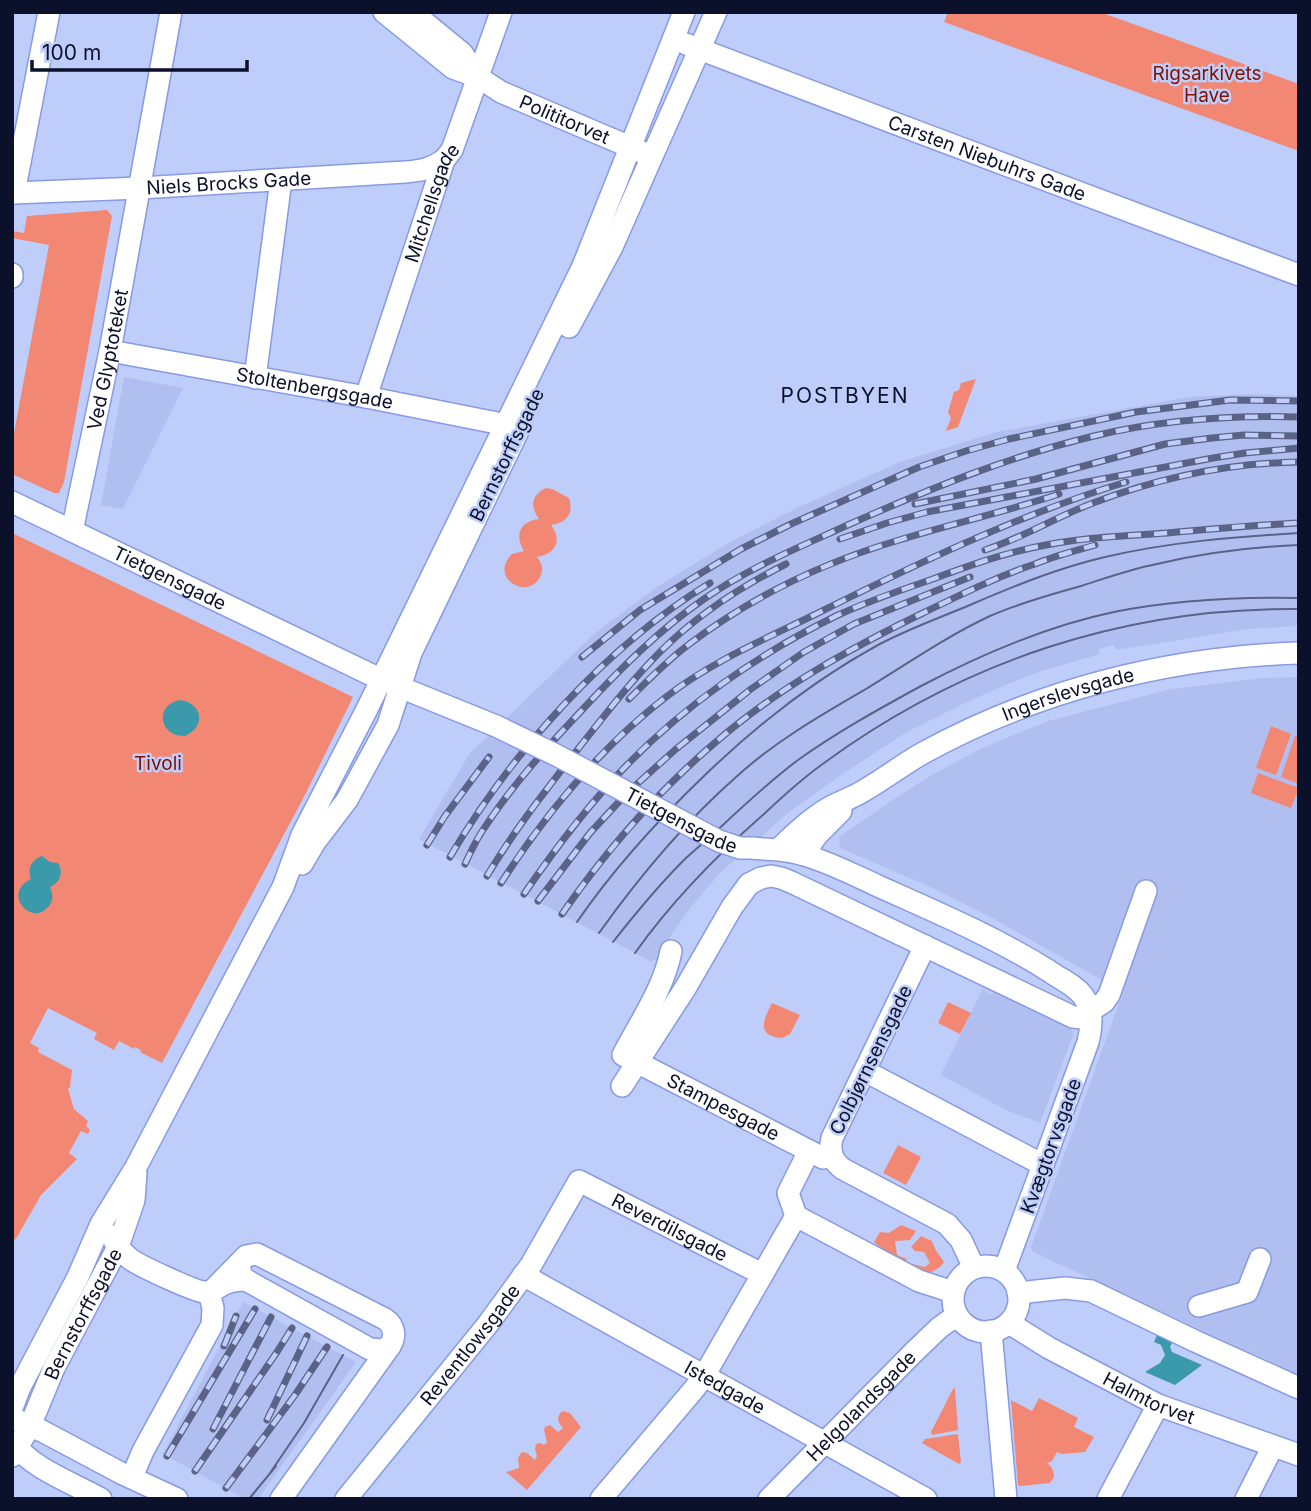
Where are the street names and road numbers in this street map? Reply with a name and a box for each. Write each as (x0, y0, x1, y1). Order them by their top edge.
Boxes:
street label: Polititorvet (516, 90, 613, 149)
street label: Carsten Niebuhrs Gade (885, 110, 1089, 206)
street label: Mitchellsgade (400, 139, 464, 265)
street label: Niels Brocks Gade (146, 166, 312, 199)
street label: Ved Glyptoteket (82, 287, 132, 432)
street label: Stoltenbergsgade (234, 362, 395, 414)
street label: Bernstorffsgade (465, 385, 549, 525)
street label: Tietgensgade (109, 541, 230, 615)
street label: Ingerslevsgade (998, 663, 1136, 726)
street label: Tietgensgade (621, 782, 740, 858)
street label: Colbjørnsensgade (825, 981, 917, 1139)
street label: Stampesgade (663, 1068, 784, 1145)
street label: Kvægtorvsgade (1016, 1075, 1086, 1217)
street label: Reverdilsgade (608, 1188, 732, 1266)
street label: Bernstorffsgade (39, 1244, 127, 1383)
street label: Reventlowsgade (415, 1280, 525, 1410)
street label: Helgolandsgade (802, 1346, 920, 1466)
street label: Istedgade (680, 1356, 769, 1419)
street label: Halmtorvet (1099, 1367, 1198, 1429)

